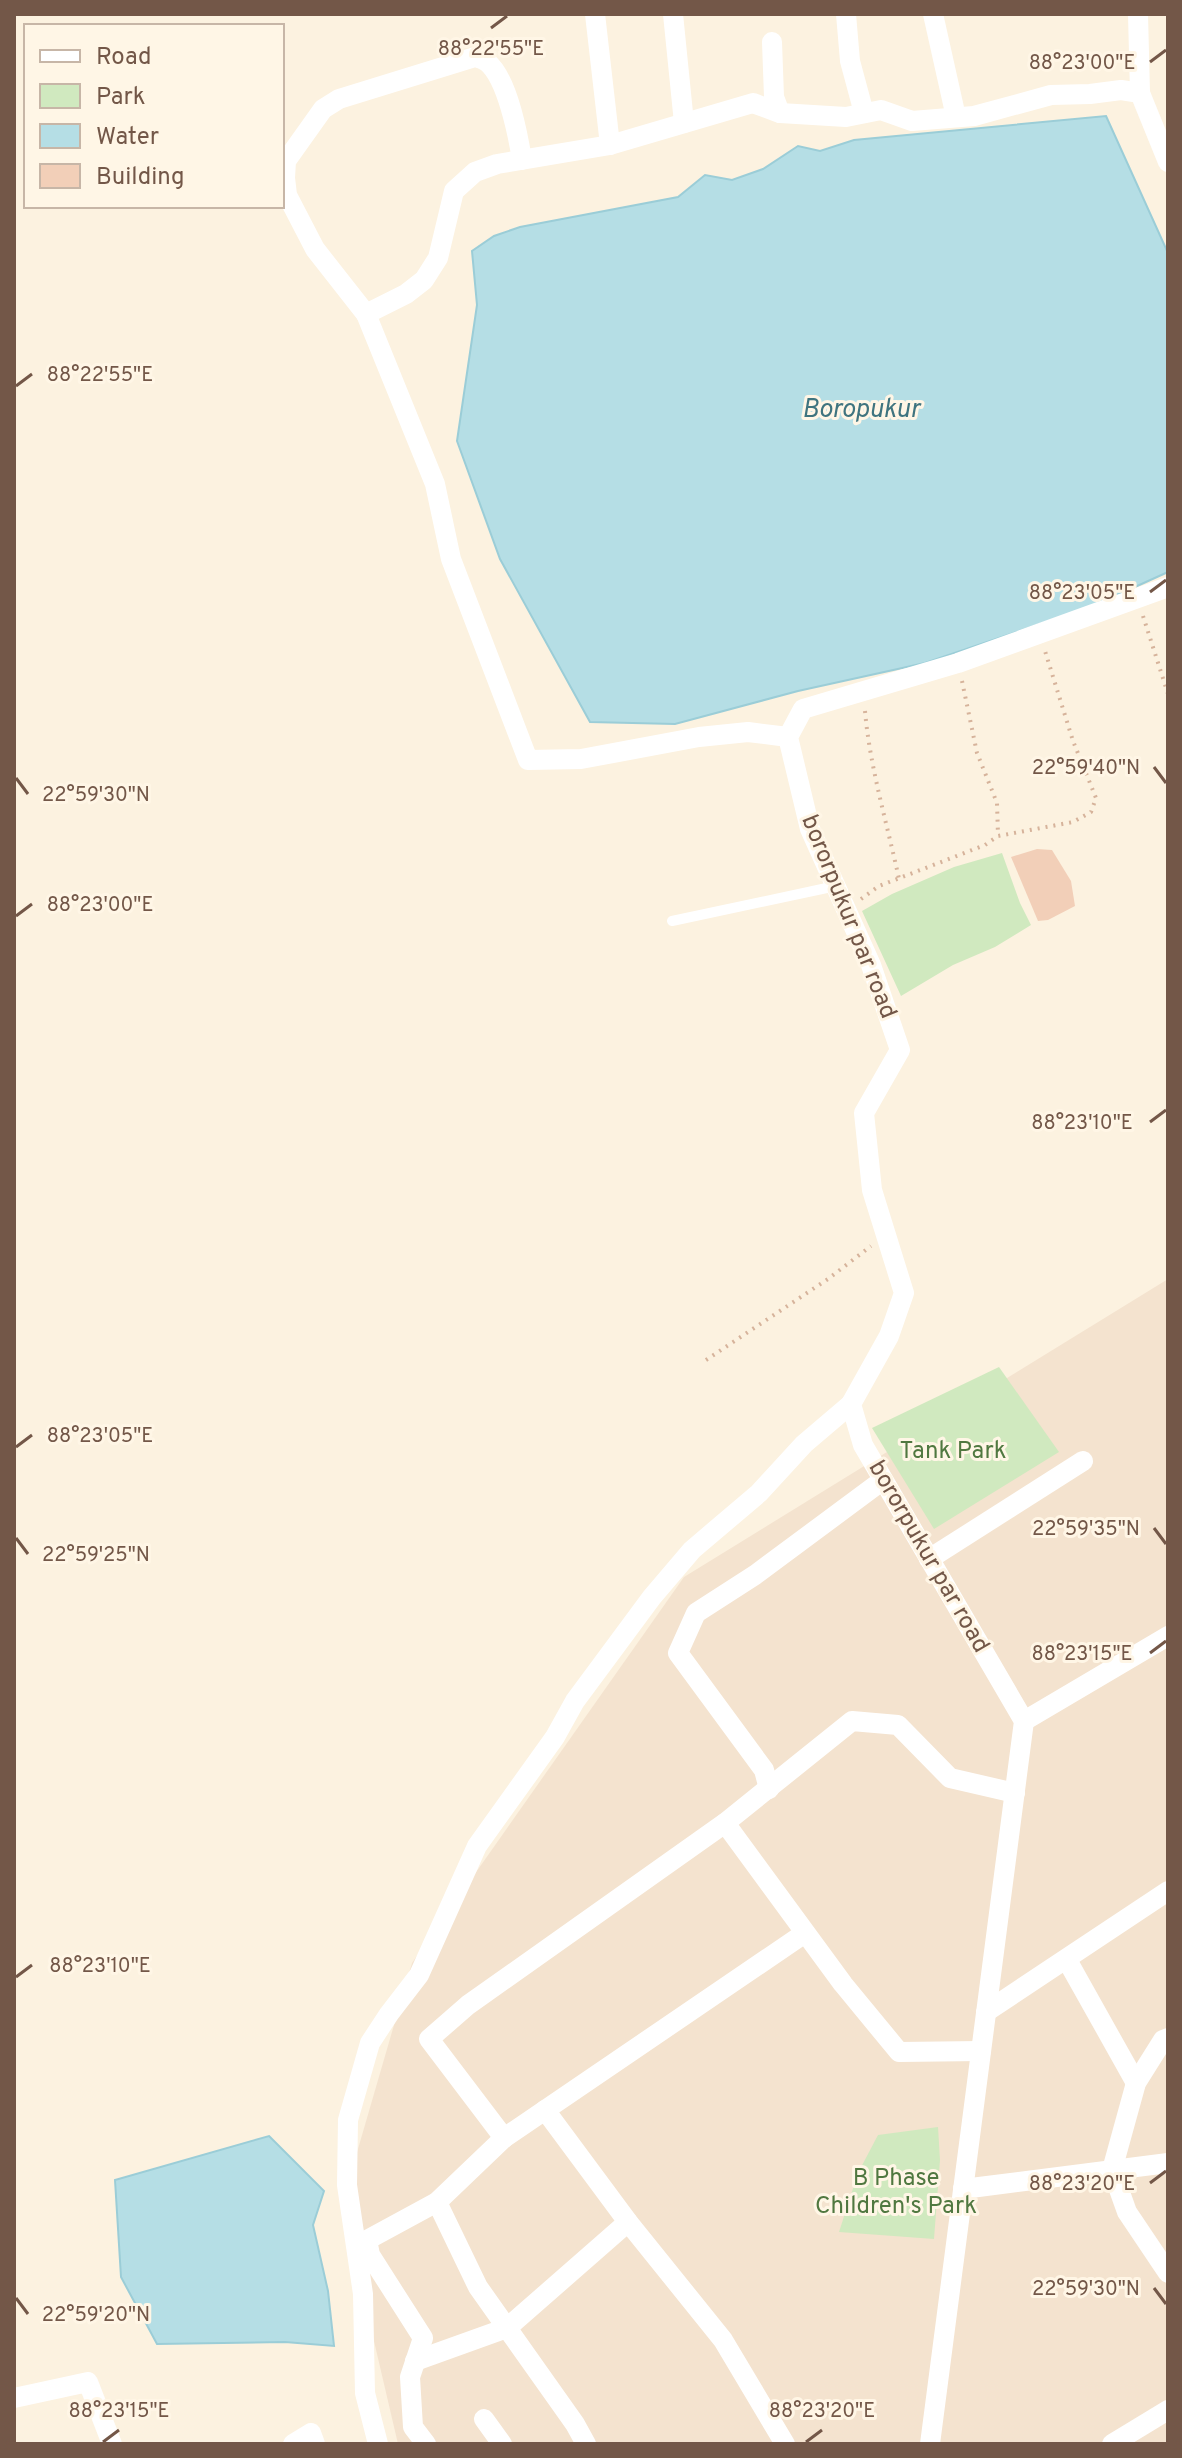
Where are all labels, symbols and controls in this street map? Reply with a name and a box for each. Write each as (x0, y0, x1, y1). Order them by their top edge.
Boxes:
legend (24, 24, 284, 208)
text: 88°22'55"E (438, 37, 544, 63)
text: Road (96, 43, 152, 73)
text: 88°23'00"E (1029, 51, 1135, 77)
text: Park (96, 83, 146, 113)
text: Water (96, 123, 159, 153)
text: Building (96, 163, 185, 193)
text: 88°22'55"E (47, 363, 153, 389)
water label: Boropukur (802, 394, 922, 427)
text: 88°23'05"E (1029, 581, 1135, 607)
text: 22°59'40"N (1032, 756, 1140, 782)
text: 22°59'30"N (42, 783, 150, 809)
street label: bororpukur par road (793, 811, 903, 1023)
text: 88°23'00"E (47, 893, 153, 919)
text: 88°23'10"E (1031, 1111, 1133, 1137)
text: 88°23'05"E (47, 1424, 153, 1450)
park label: Tank Park (900, 1437, 1006, 1467)
street label: bororpukur par road (861, 1455, 995, 1659)
text: 22°59'35"N (1032, 1517, 1140, 1543)
text: 22°59'25"N (42, 1543, 150, 1569)
text: 88°23'15"E (1031, 1642, 1133, 1668)
text: 88°23'10"E (49, 1954, 151, 1980)
park label: B Phase Children's Park (815, 2164, 977, 2222)
text: 88°23'20"E (1029, 2172, 1135, 2198)
text: 22°59'30"N (1032, 2277, 1140, 2303)
text: 22°59'20"N (42, 2303, 150, 2329)
text: 88°23'15"E (68, 2399, 170, 2425)
text: 88°23'20"E (769, 2399, 875, 2425)

